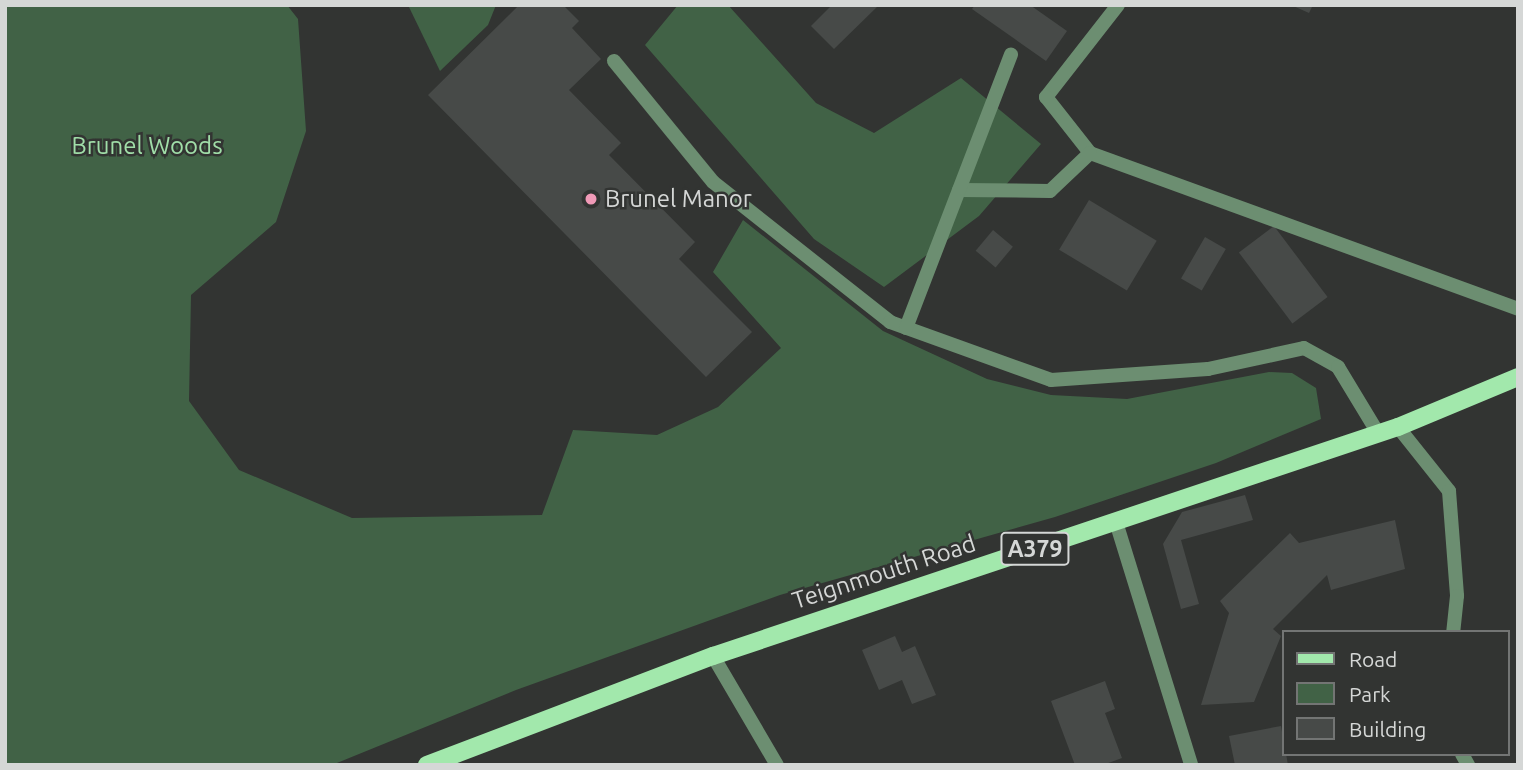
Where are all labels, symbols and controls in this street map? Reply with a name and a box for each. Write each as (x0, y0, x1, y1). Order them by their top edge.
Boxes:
park label: Brunel Woods (71, 132, 223, 160)
place label: Brunel Manor (605, 185, 752, 213)
marker: Brunel Manor (583, 191, 599, 207)
street label: Teignmouth Road (789, 529, 979, 615)
road number: A379 (1000, 530, 1070, 568)
legend (1282, 630, 1509, 756)
text: Road (1349, 647, 1397, 671)
text: Park (1349, 682, 1391, 706)
text: Building (1349, 717, 1426, 741)

